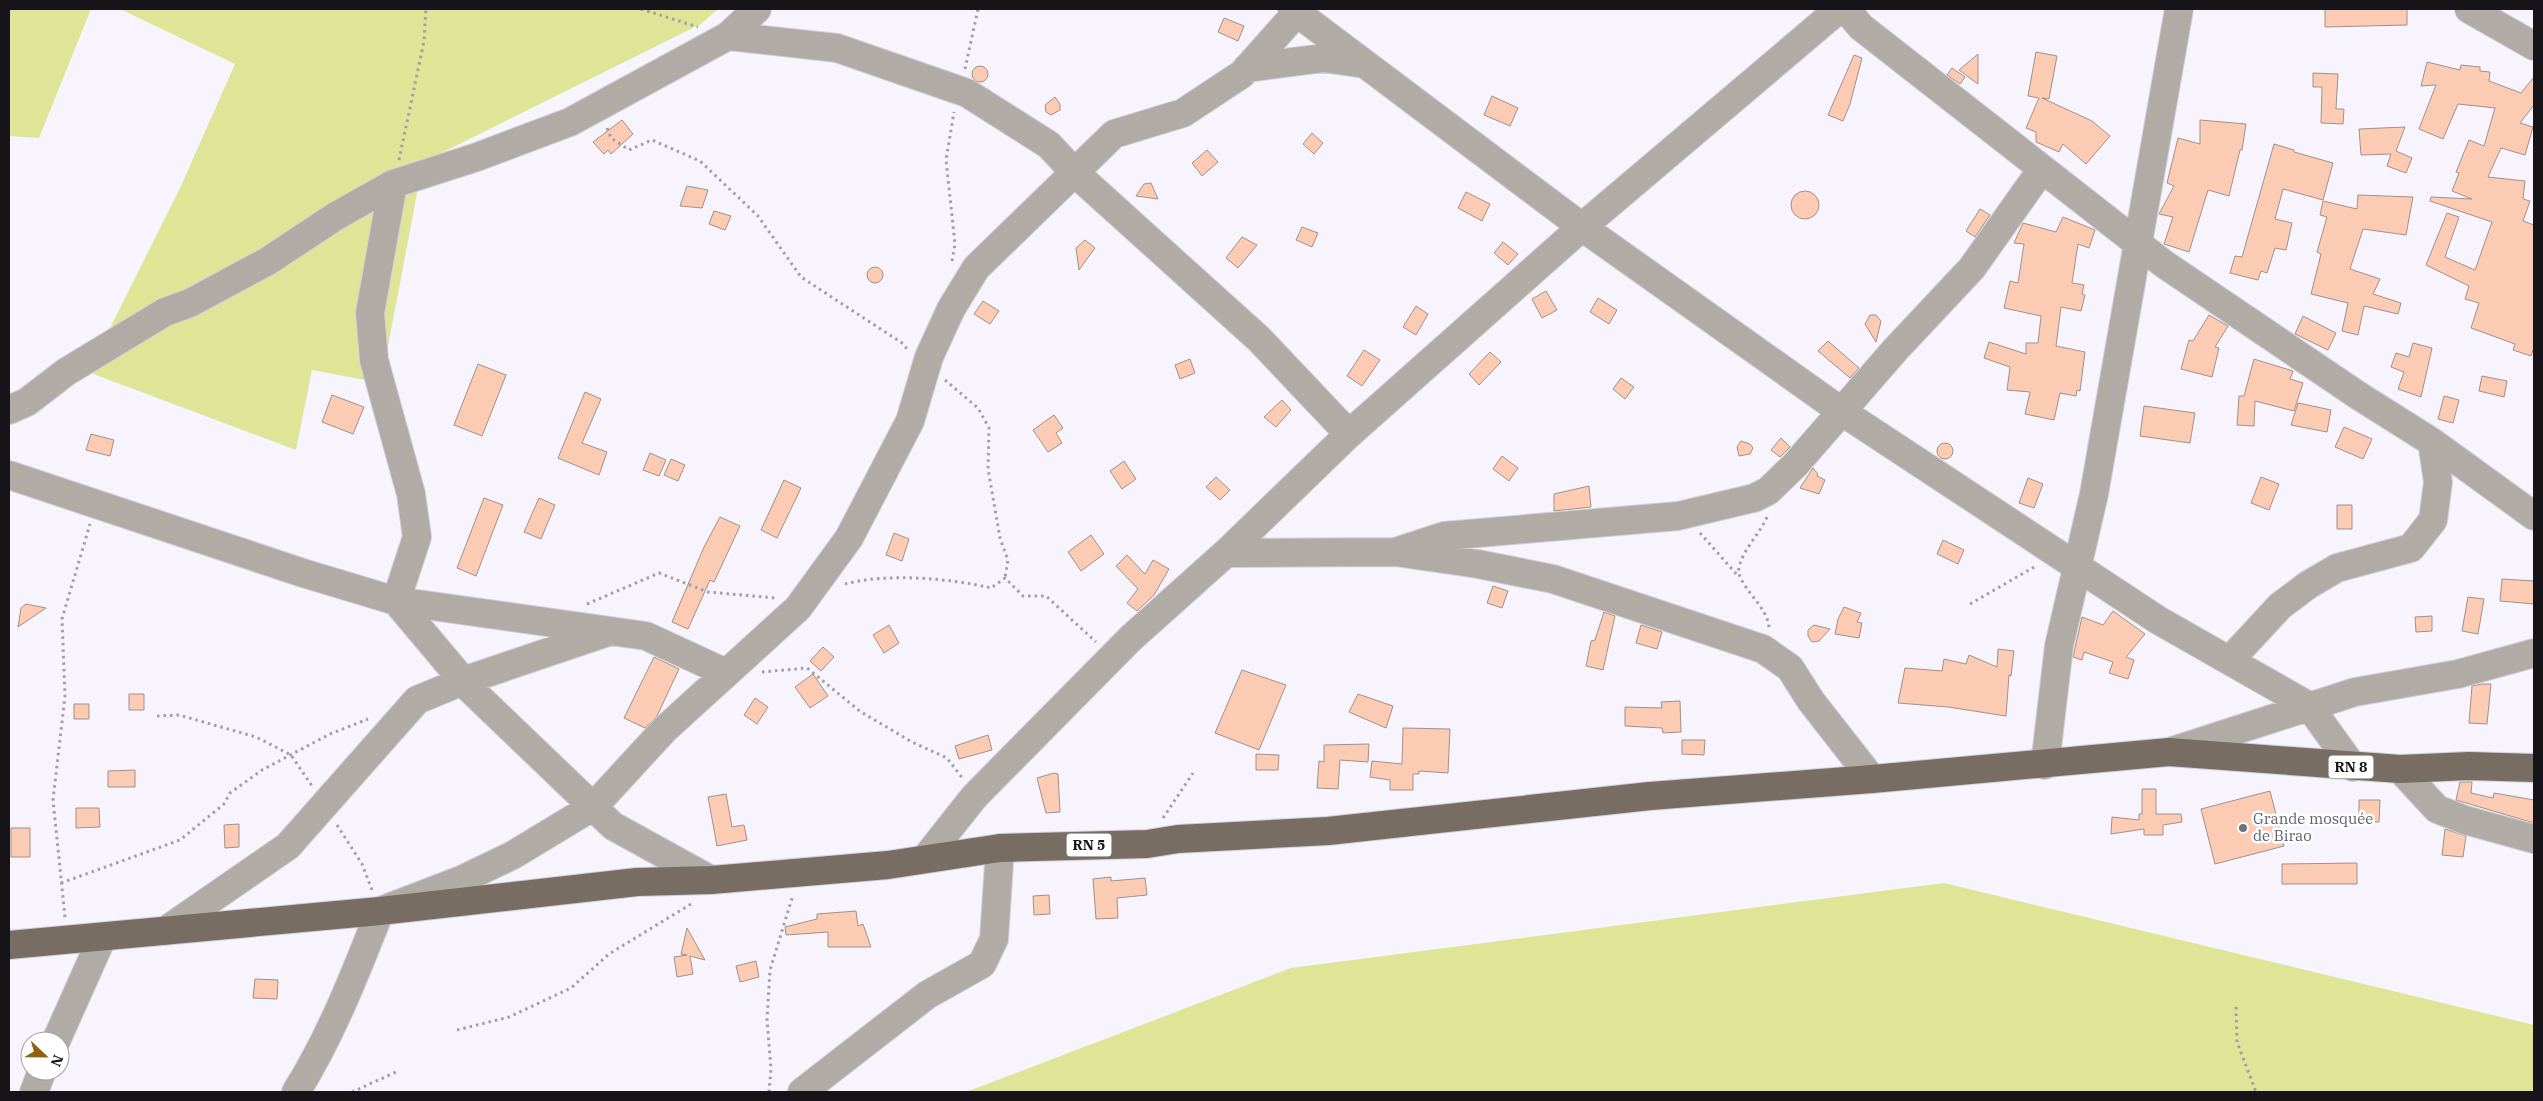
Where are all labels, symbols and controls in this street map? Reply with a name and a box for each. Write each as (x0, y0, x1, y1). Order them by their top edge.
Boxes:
road number: RN 8 (2328, 756, 2374, 779)
place label: Grande mosquée de Birao (2253, 809, 2373, 845)
marker: Grande mosquée de Birao (2237, 822, 2249, 834)
road number: RN 5 (1066, 834, 1112, 856)
north arrow (20, 1031, 70, 1081)
text: N (47, 1052, 67, 1069)

